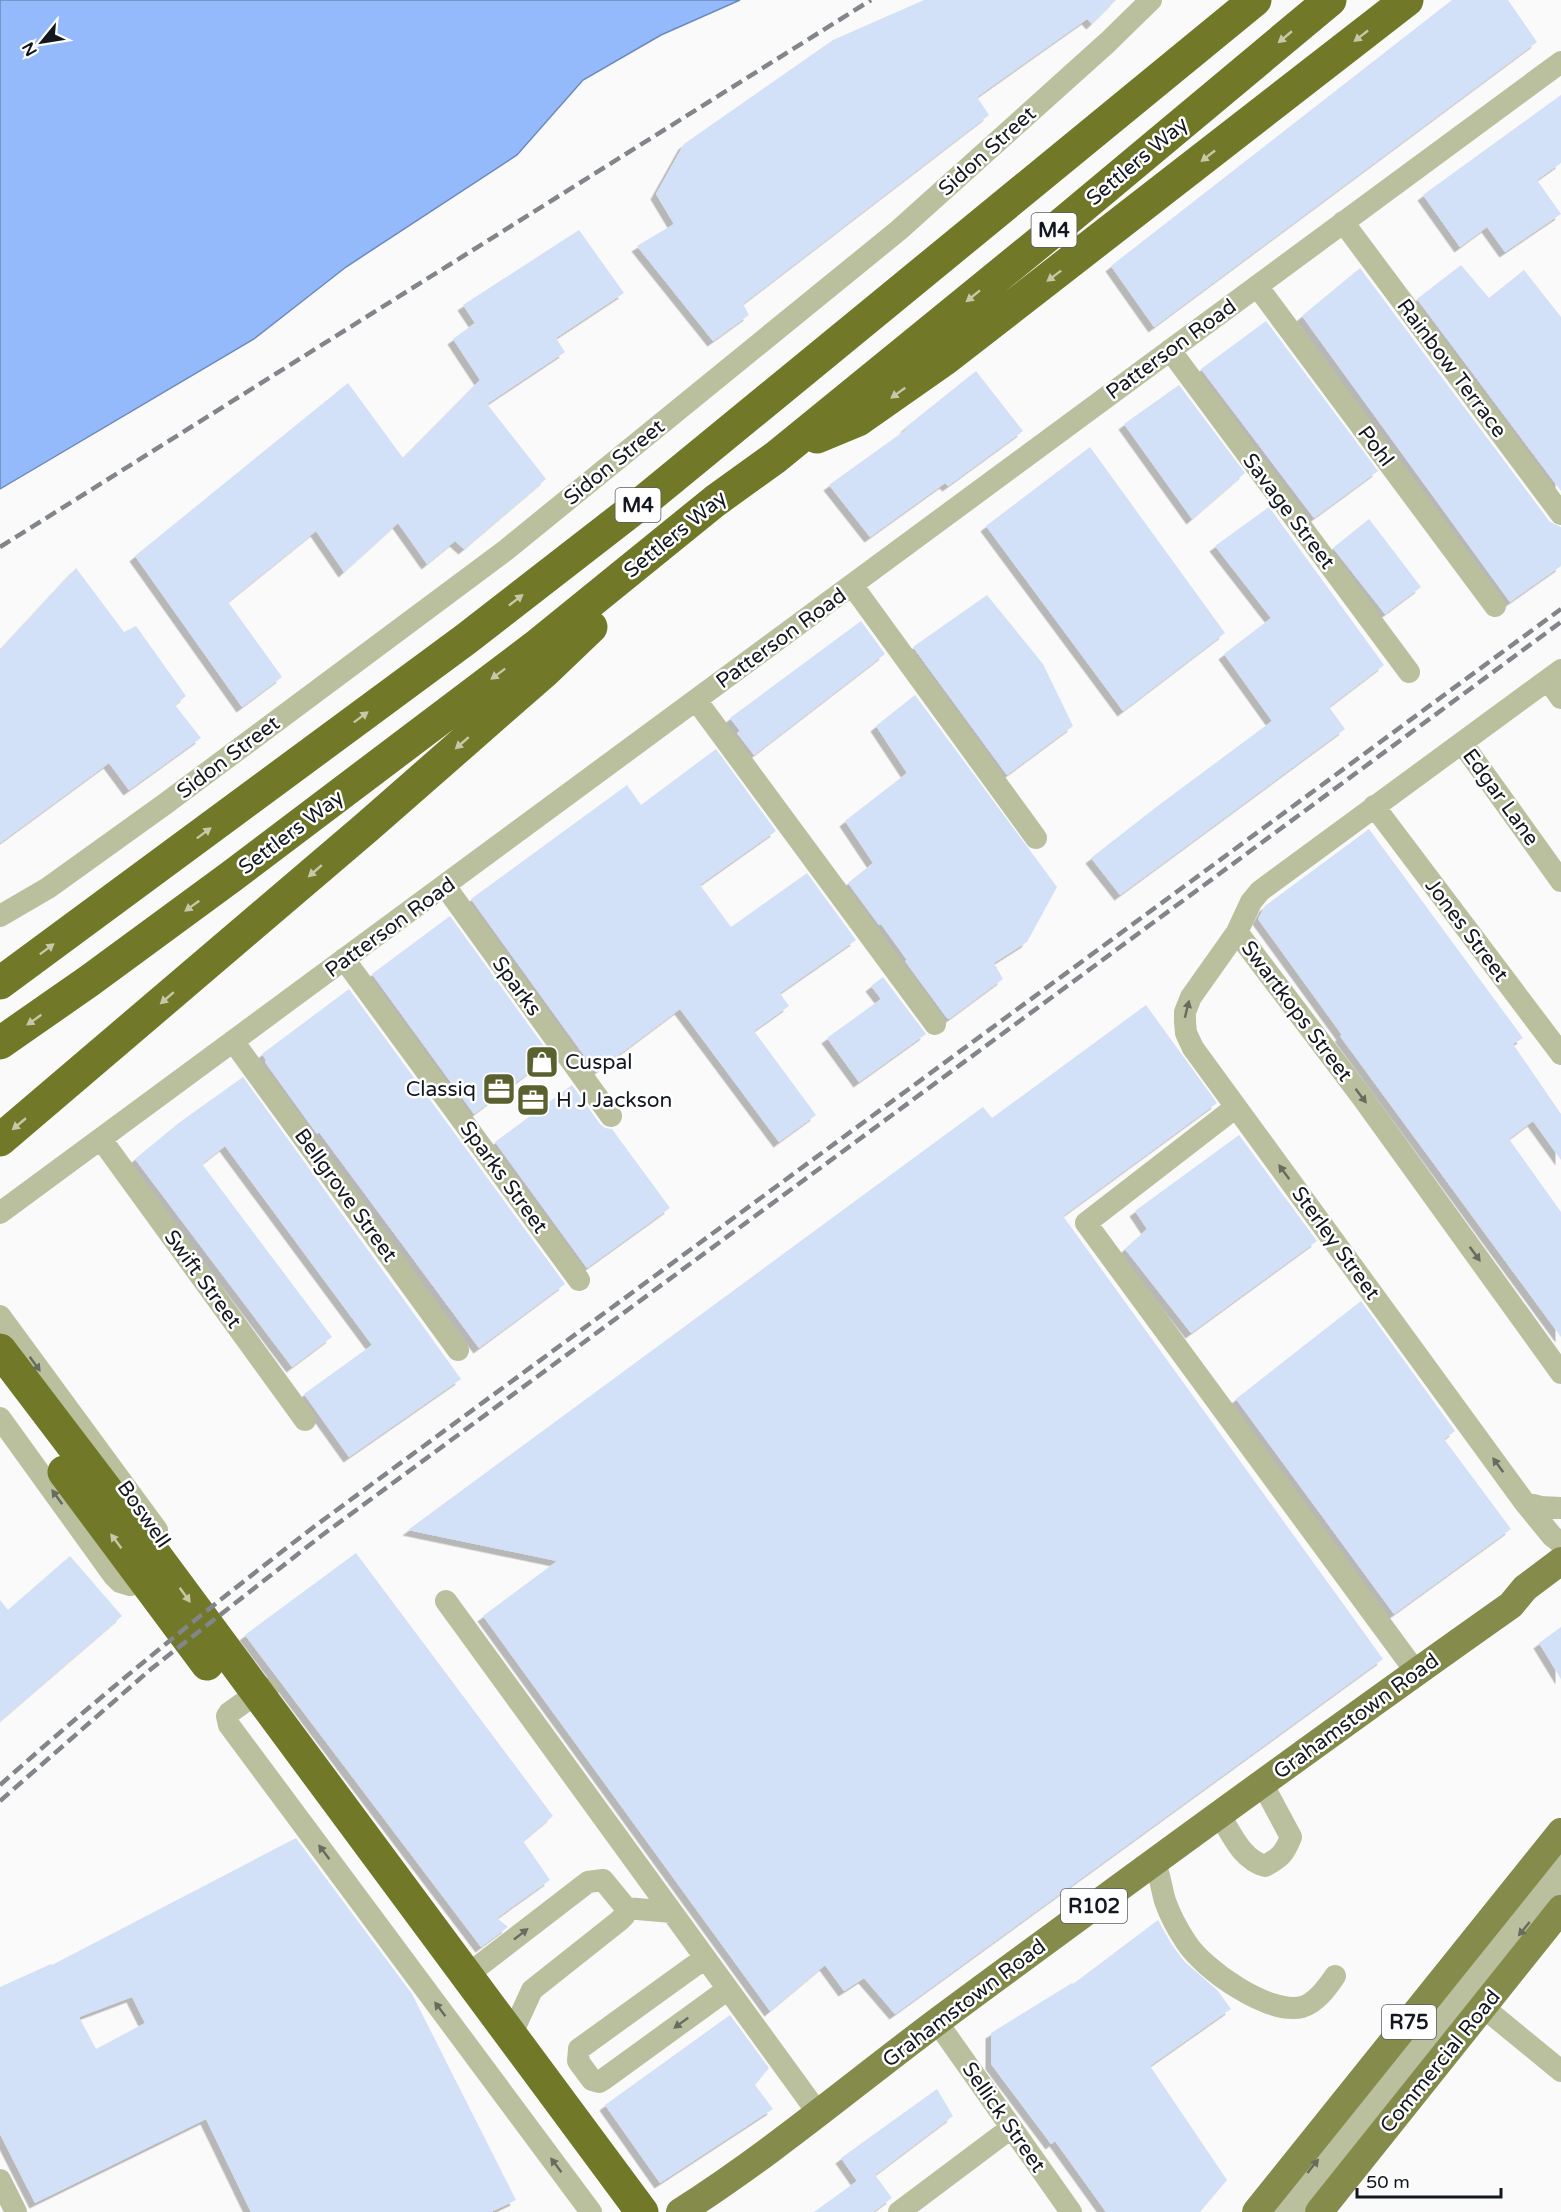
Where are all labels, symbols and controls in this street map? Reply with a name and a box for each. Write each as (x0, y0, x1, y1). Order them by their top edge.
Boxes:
north arrow (12, 12, 72, 72)
one-way arrow (1354, 30, 1369, 42)
one-way arrow (1277, 31, 1293, 44)
text: N (18, 38, 42, 60)
street label: Sidon Street (934, 101, 1041, 202)
street label: Settlers Way (1081, 112, 1193, 211)
one-way arrow (1200, 150, 1215, 162)
road number: M4 (1032, 213, 1076, 247)
one-way arrow (1046, 269, 1061, 281)
one-way arrow (966, 289, 981, 301)
street label: Patterson Road (1101, 294, 1241, 405)
street label: Rainbow Terrace (1391, 294, 1512, 443)
one-way arrow (890, 387, 906, 399)
street label: Sidon Street (559, 414, 670, 511)
street label: Pohl (1352, 421, 1399, 472)
street label: Savage Street (1237, 449, 1340, 574)
street label: Settlers Way (619, 485, 732, 583)
road number: M4 (616, 488, 660, 522)
street label: Patterson Road (711, 583, 851, 694)
one-way arrow (509, 594, 524, 606)
one-way arrow (491, 668, 506, 680)
street label: Sidon Street (172, 711, 285, 804)
one-way arrow (353, 711, 368, 723)
one-way arrow (455, 736, 470, 750)
street label: Edgar Lane (1457, 744, 1544, 851)
street label: Settlers Way (234, 785, 349, 880)
one-way arrow (196, 827, 211, 839)
one-way arrow (308, 864, 323, 877)
street label: Patterson Road (320, 872, 460, 983)
street label: Jones Street (1420, 874, 1514, 987)
one-way arrow (184, 899, 199, 911)
street label: Swartkops Street (1236, 936, 1358, 1087)
one-way arrow (39, 942, 55, 955)
street label: Sparks (487, 952, 546, 1021)
one-way arrow (160, 991, 175, 1004)
one-way arrow (1183, 1000, 1193, 1018)
one-way arrow (26, 1014, 42, 1026)
shop icon: Cuspal (524, 1044, 560, 1080)
place label: Cuspal (565, 1050, 633, 1075)
office icon: Classiq (481, 1071, 517, 1107)
place label: Classiq (406, 1077, 476, 1102)
office icon: H J Jackson (515, 1082, 551, 1118)
place label: H J Jackson (556, 1088, 672, 1113)
one-way arrow (1354, 1089, 1366, 1104)
street label: Sparks Street (454, 1116, 553, 1238)
one-way arrow (11, 1117, 26, 1130)
street label: Bellgrove Street (289, 1124, 402, 1267)
one-way arrow (1278, 1165, 1290, 1181)
street label: Sterley Street (1286, 1182, 1385, 1305)
street label: Swift Street (159, 1225, 247, 1333)
one-way arrow (1469, 1246, 1481, 1262)
one-way arrow (28, 1356, 40, 1371)
one-way arrow (1492, 1458, 1504, 1474)
street label: Boswell (112, 1476, 176, 1553)
one-way arrow (51, 1490, 63, 1506)
one-way arrow (110, 1534, 122, 1550)
one-way arrow (178, 1587, 190, 1602)
street label: Grahamstown Road (1269, 1648, 1444, 1785)
one-way arrow (318, 1845, 330, 1860)
road number: R102 (1061, 1889, 1127, 1923)
one-way arrow (1518, 1921, 1531, 1937)
one-way arrow (513, 1927, 529, 1940)
street label: Grahamstown Road (878, 1934, 1051, 2073)
street label: Commercial Road (1375, 1985, 1506, 2138)
one-way arrow (434, 2001, 446, 2017)
road number: R75 (1382, 2005, 1436, 2039)
one-way arrow (673, 2017, 689, 2029)
street label: Sellick Street (956, 2057, 1051, 2177)
one-way arrow (550, 2157, 563, 2173)
one-way arrow (1307, 2159, 1319, 2174)
scale bar (1357, 2161, 1501, 2199)
text: 50 m (1366, 2171, 1410, 2193)

